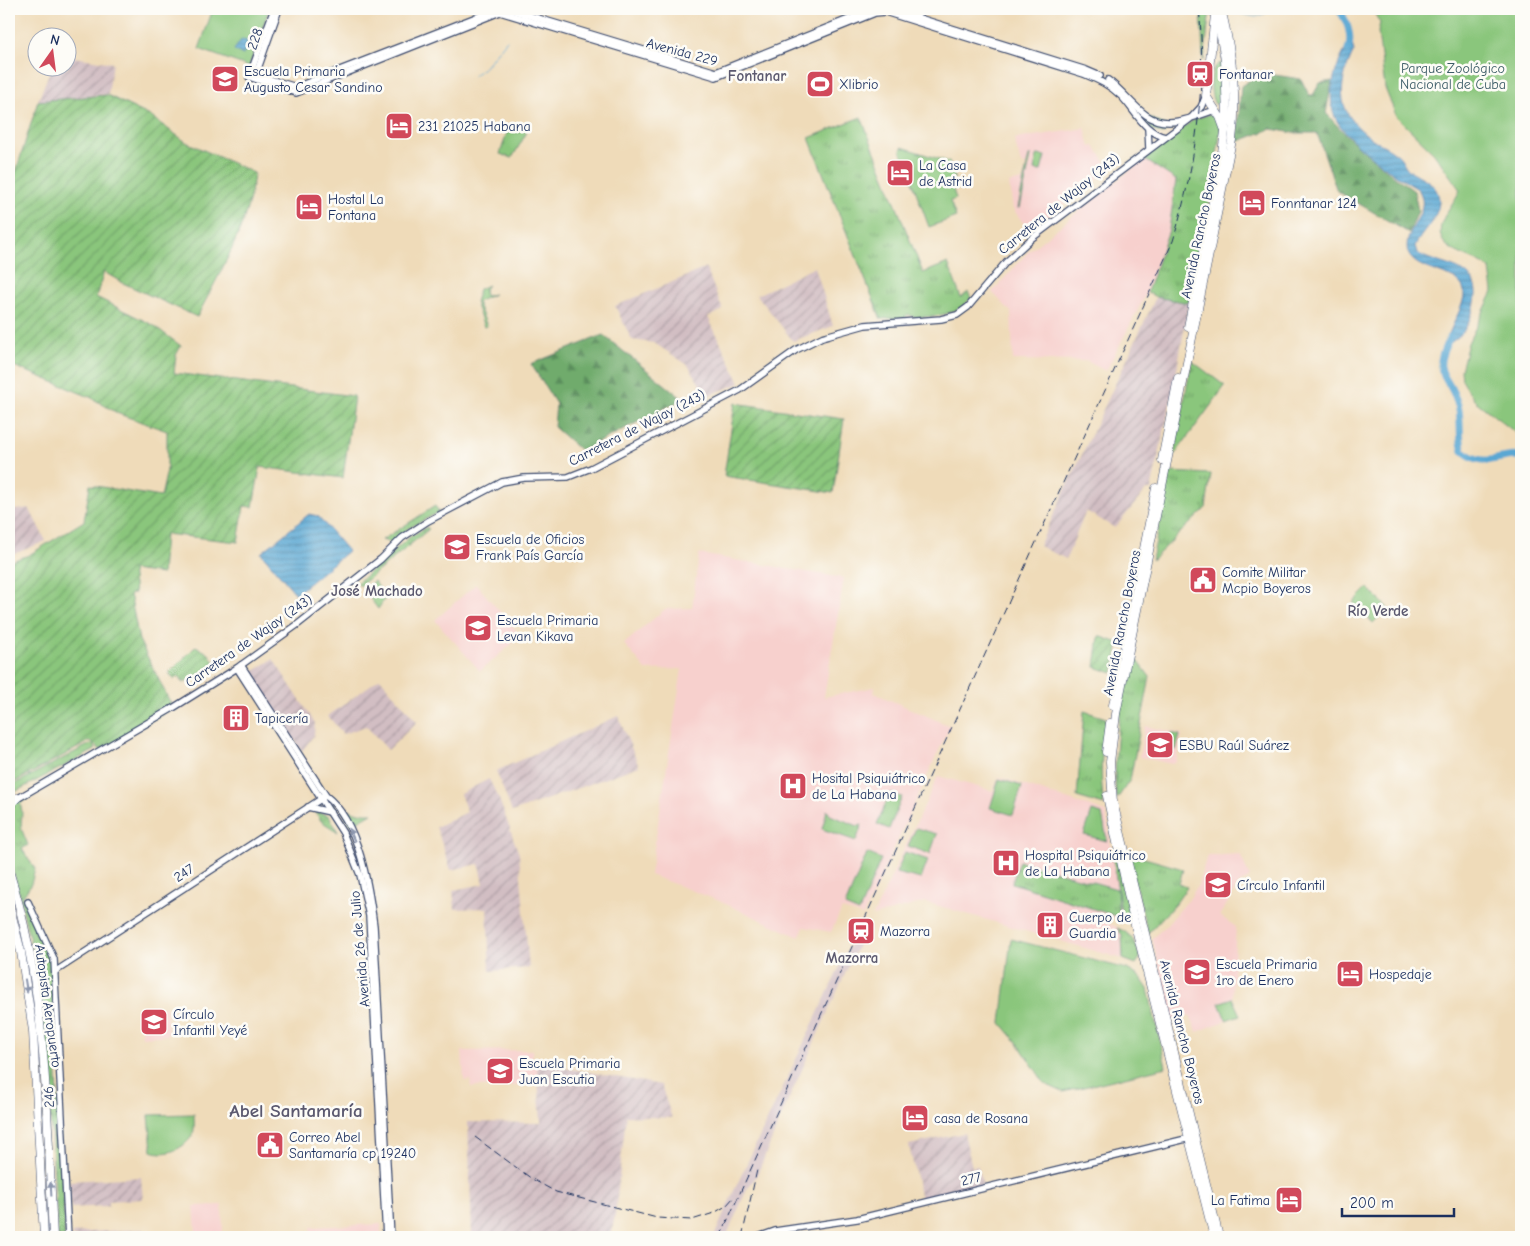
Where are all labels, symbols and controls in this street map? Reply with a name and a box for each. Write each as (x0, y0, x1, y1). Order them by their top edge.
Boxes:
street label: 228 (243, 26, 267, 52)
north arrow (28, 28, 78, 78)
text: N (49, 31, 62, 49)
street label: Avenida 229 (645, 34, 719, 70)
station icon: Fontanar (1185, 59, 1215, 89)
park label: Parque Zoológico Nacional de Cuba (1400, 60, 1506, 93)
place label: Escuela Primaria Augusto Cesar Sandino (244, 63, 383, 96)
school or university icon: Escuela Primaria Augusto Cesar Sandino (210, 64, 240, 94)
place label: Fontanar (1219, 66, 1273, 83)
district label: Fontanar (728, 67, 786, 85)
sports icon: Xlibrio (805, 69, 835, 99)
place label: Xlibrio (839, 76, 878, 93)
hotel icon: 231 21025 Habana (384, 111, 414, 141)
place label: 231 21025 Habana (418, 118, 531, 135)
street label: Carretera de Wajay (243) (995, 150, 1123, 258)
street label: Avenida Rancho Boyeros (1177, 152, 1225, 300)
place label: La Casa de Astrid (919, 157, 972, 190)
hotel icon: La Casa de Astrid (885, 158, 915, 188)
hotel icon: Fonntanar 124 (1237, 188, 1267, 218)
place label: Hostal La Fontana (328, 191, 384, 224)
hotel icon: Hostal La Fontana (294, 192, 324, 222)
place label: Fonntanar 124 (1271, 195, 1357, 212)
street label: Carretera de Wajay (243) (566, 386, 708, 470)
place label: Escuela de Oficios Frank País García (476, 531, 585, 564)
school or university icon: Escuela de Oficios Frank País García (442, 532, 472, 562)
street label: Avenida Rancho Boyeros (1100, 549, 1144, 697)
place label: Comite Militar Mcpio Boyeros (1222, 564, 1311, 597)
public building icon: Comite Militar Mcpio Boyeros (1188, 565, 1218, 595)
district label: José Machado (331, 582, 423, 600)
street label: Carretera de Wajay (243) (182, 591, 316, 691)
district label: Río Verde (1348, 602, 1408, 620)
place label: Escuela Primaria Levan Kikava (497, 612, 598, 645)
school or university icon: Escuela Primaria Levan Kikava (463, 613, 493, 643)
building icon: Tapicería (221, 703, 251, 733)
place label: Tapicería (255, 710, 309, 727)
school or university icon: ESBU Raúl Suárez (1145, 730, 1175, 760)
place label: ESBU Raúl Suárez (1179, 737, 1289, 754)
place label: Hosital Psiquiátrico de La Habana (812, 770, 926, 803)
hospital icon: Hosital Psiquiátrico de La Habana (778, 771, 808, 801)
one-way arrow (348, 827, 356, 842)
place label: Hospital Psiquiátrico de La Habana (1025, 847, 1146, 880)
hospital icon: Hospital Psiquiátrico de La Habana (991, 848, 1021, 878)
street label: 247 (171, 860, 198, 886)
school or university icon: Círculo Infantil (1203, 870, 1233, 900)
place label: Círculo Infantil (1237, 877, 1325, 894)
street label: Avenida 26 de Julio (346, 890, 374, 1008)
place label: Cuerpo de Guardia (1069, 909, 1131, 942)
building icon: Cuerpo de Guardia (1035, 910, 1065, 940)
station icon: Mazorra (846, 916, 876, 946)
place label: Mazorra (880, 923, 930, 940)
street label: Autopista Aeropuerto (31, 943, 65, 1069)
district label: Mazorra (826, 949, 878, 967)
place label: Escuela Primaria 1ro de Enero (1216, 956, 1317, 989)
school or university icon: Escuela Primaria 1ro de Enero (1182, 957, 1212, 987)
street label: Avenida Rancho Boyeros (1156, 958, 1208, 1106)
hotel icon: Hospedaje (1335, 959, 1365, 989)
place label: Hospedaje (1369, 966, 1432, 983)
one-way arrow (23, 979, 31, 995)
place label: Círculo Infantil Yeyé (173, 1006, 247, 1039)
school or university icon: Círculo Infantil Yeyé (139, 1007, 169, 1037)
place label: Escuela Primaria Juan Escutia (519, 1055, 620, 1088)
school or university icon: Escuela Primaria Juan Escutia (485, 1056, 515, 1086)
street label: 246 (40, 1086, 58, 1108)
district label: Abel Santamaría (229, 1100, 363, 1122)
hotel icon: casa de Rosana (900, 1103, 930, 1133)
place label: casa de Rosana (934, 1110, 1028, 1127)
place label: Correo Abel Santamaría cp 19240 (289, 1129, 416, 1162)
public building icon: Correo Abel Santamaría cp 19240 (255, 1130, 285, 1160)
street label: 277 (959, 1168, 983, 1190)
one-way arrow (46, 1180, 54, 1196)
hotel icon: La Fatima (1274, 1185, 1304, 1215)
scale bar (1342, 1186, 1455, 1218)
place label: La Fatima (1211, 1192, 1270, 1209)
text: 200 m (1350, 1194, 1394, 1212)

